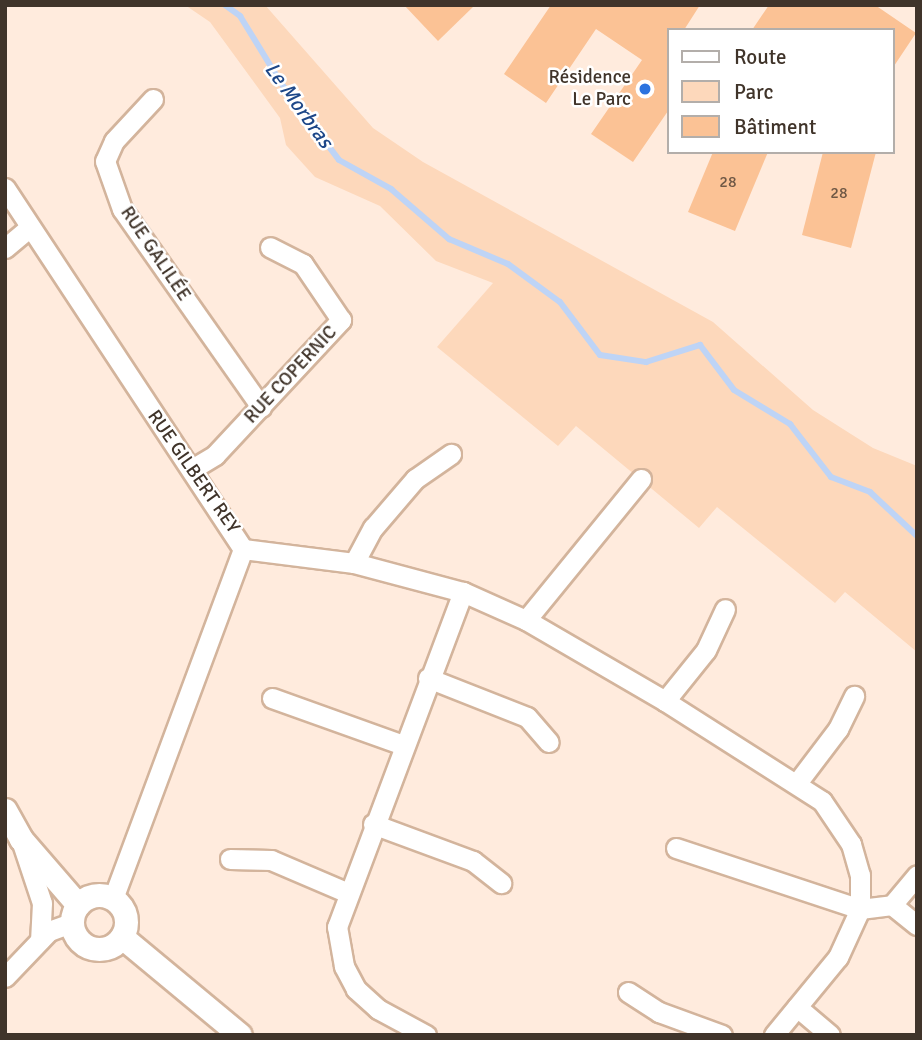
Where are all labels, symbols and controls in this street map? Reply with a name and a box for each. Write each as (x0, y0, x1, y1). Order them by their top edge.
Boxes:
legend (666, 28, 894, 154)
text: Route (734, 44, 786, 70)
water label: Le Morbras (260, 57, 338, 153)
place label: Résidence Le Parc (549, 67, 631, 111)
text: Parc (734, 79, 773, 105)
marker: Résidence Le Parc (637, 81, 653, 97)
text: Bâtiment (734, 114, 816, 140)
house number: 28 (719, 172, 737, 192)
house number: 28 (830, 183, 848, 203)
street label: RUE GALILÉE (115, 202, 195, 306)
street label: RUE COPERNIC (240, 321, 342, 429)
street label: RUE GILBERT REY (142, 406, 244, 538)

